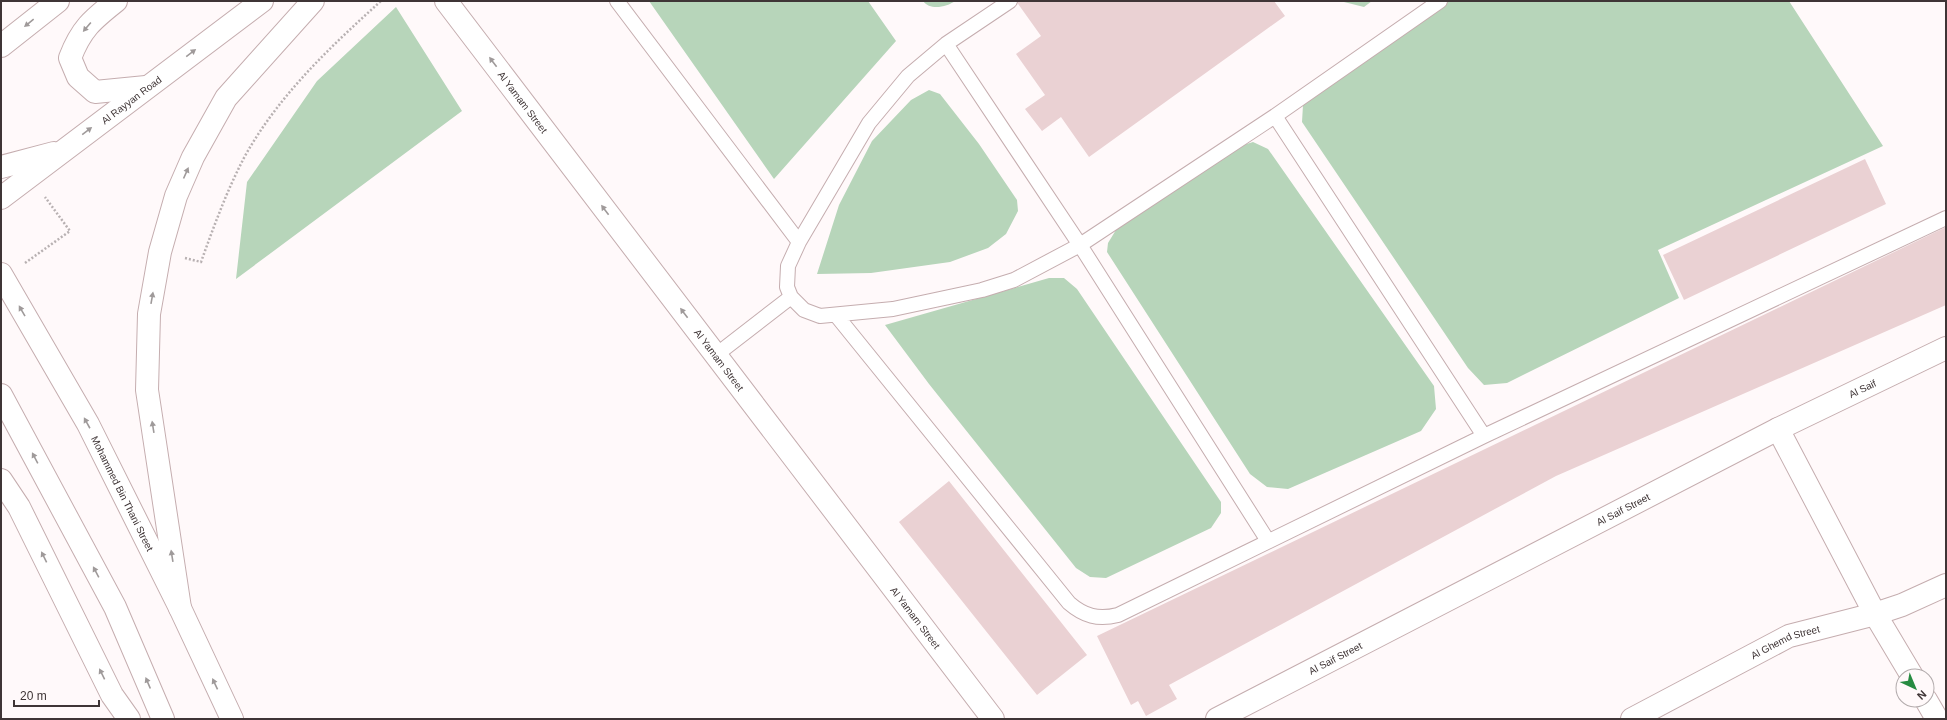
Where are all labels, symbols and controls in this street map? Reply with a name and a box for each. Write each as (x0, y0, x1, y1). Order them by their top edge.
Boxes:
one-way arrow (24, 19, 35, 28)
one-way arrow (83, 21, 92, 32)
one-way arrow (186, 49, 197, 57)
one-way arrow (489, 57, 497, 67)
street label: Al Yamam Street (496, 69, 550, 136)
street label: Al Rayyan Road (99, 74, 164, 126)
one-way arrow (82, 127, 93, 136)
one-way arrow (183, 167, 189, 178)
one-way arrow (601, 204, 609, 215)
one-way arrow (149, 292, 155, 304)
one-way arrow (18, 305, 25, 317)
one-way arrow (680, 308, 688, 319)
street label: Al Yamam Street (692, 327, 746, 393)
street label: Al Saif (1847, 378, 1878, 400)
one-way arrow (84, 417, 91, 429)
one-way arrow (150, 421, 156, 433)
street label: Mohammed Bin Thani Street (89, 434, 156, 553)
one-way arrow (32, 452, 38, 464)
street label: Al Saif Street (1595, 491, 1652, 528)
one-way arrow (169, 550, 175, 562)
one-way arrow (41, 551, 47, 563)
one-way arrow (93, 567, 100, 578)
street label: Al Yamam Street (888, 585, 942, 651)
street label: Al Ghemd Street (1749, 623, 1821, 661)
street label: Al Saif Street (1307, 640, 1364, 677)
one-way arrow (99, 668, 105, 679)
north arrow (1895, 668, 1935, 708)
one-way arrow (145, 678, 151, 689)
one-way arrow (212, 678, 218, 689)
scale bar (14, 682, 99, 708)
text: N (1915, 688, 1929, 702)
text: 20 m (20, 689, 47, 703)

